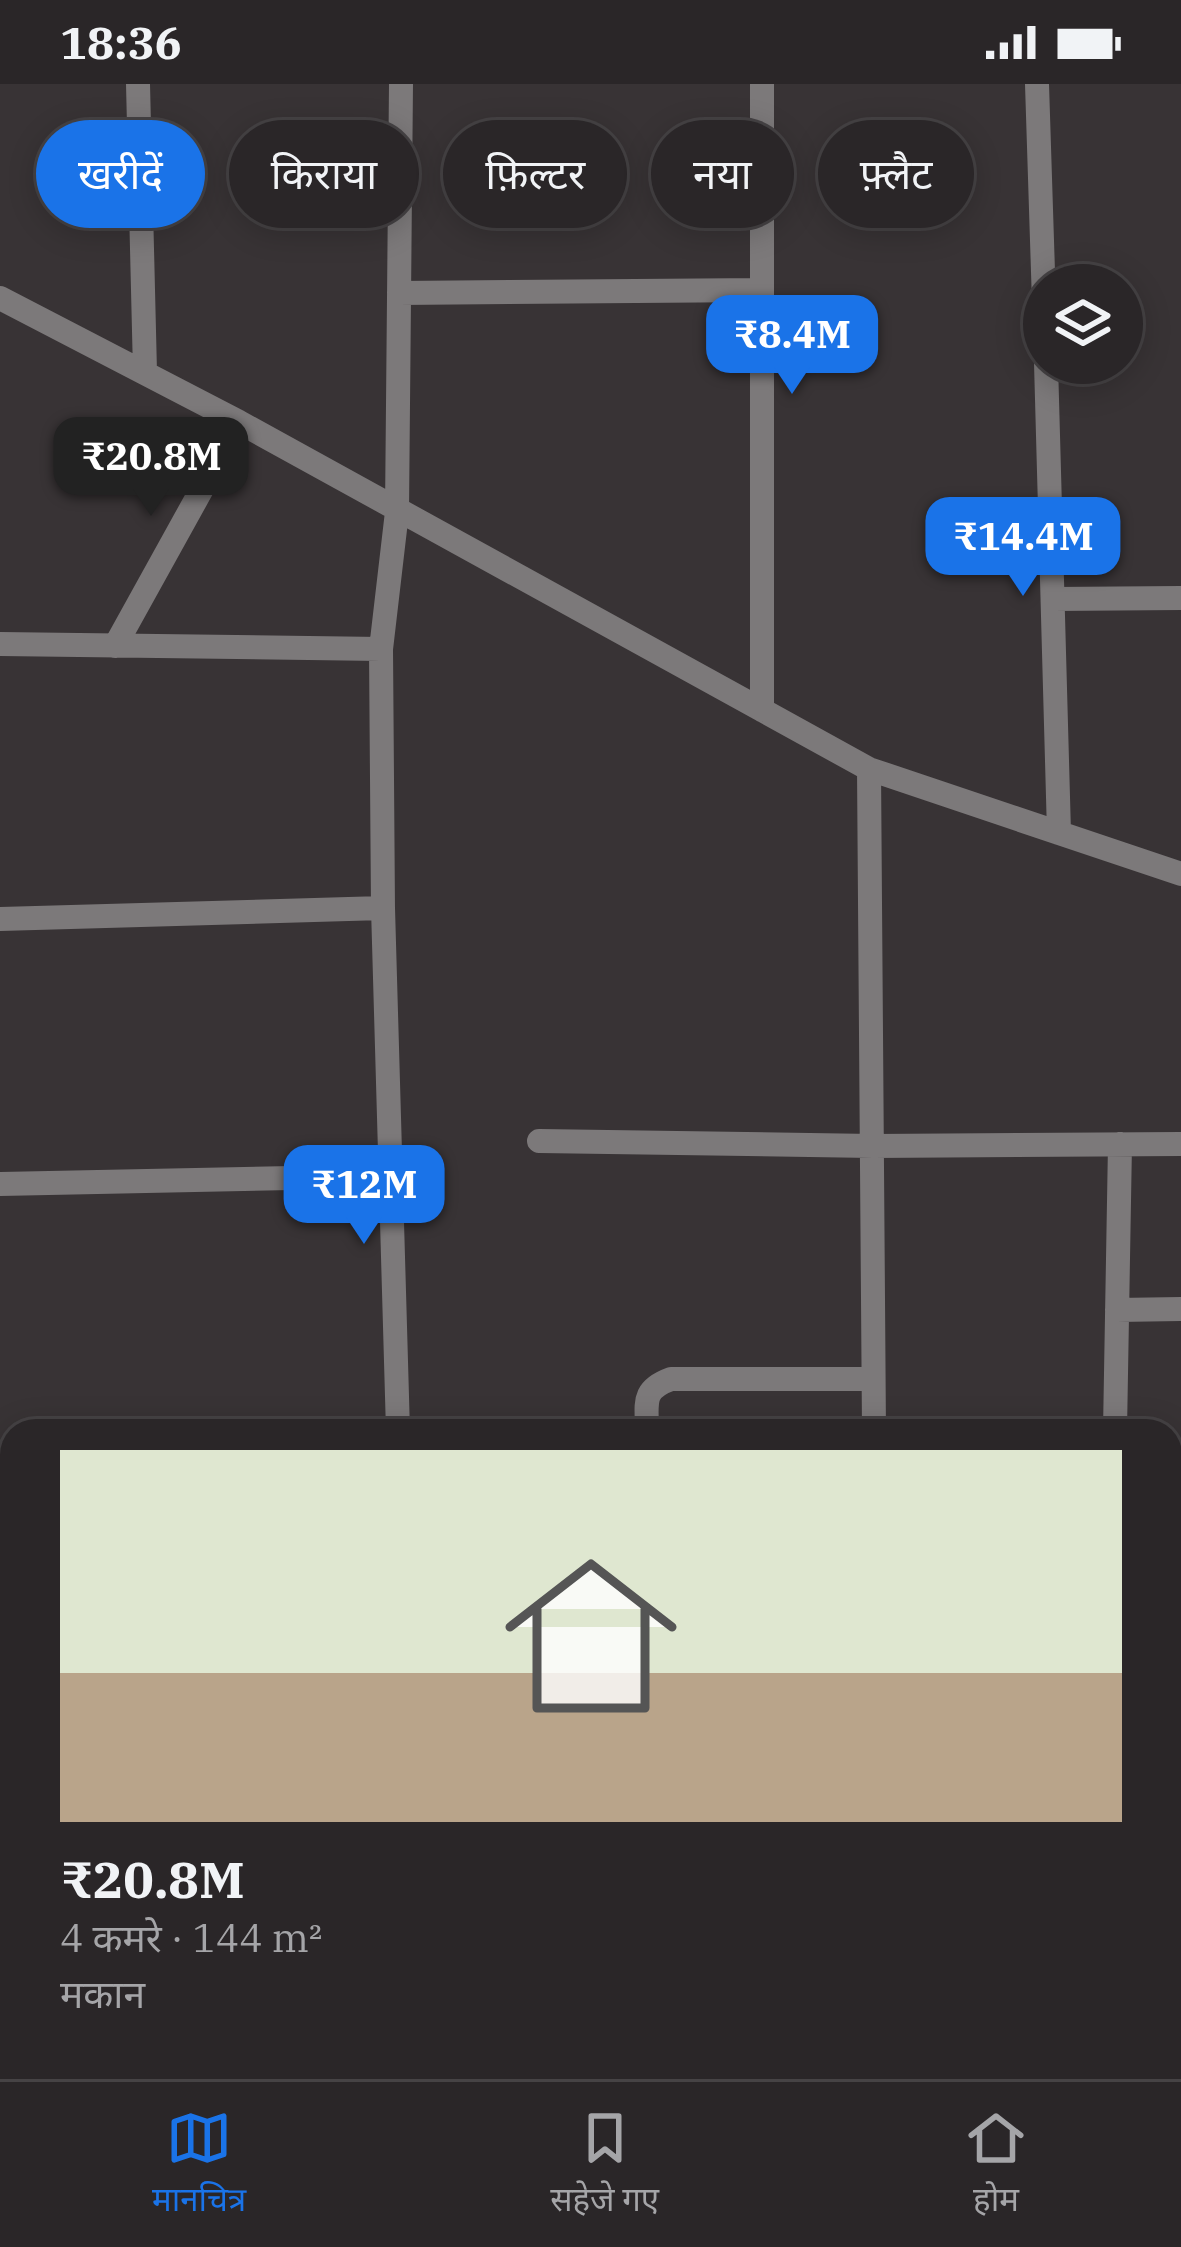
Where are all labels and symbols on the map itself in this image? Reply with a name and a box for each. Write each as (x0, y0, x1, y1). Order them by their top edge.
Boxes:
pin: ₹8.4M (708, 295, 876, 397)
pin: ₹20.8M (53, 417, 249, 519)
pin: ₹14.4M (925, 497, 1121, 599)
pin: ₹12M (293, 1145, 435, 1247)

